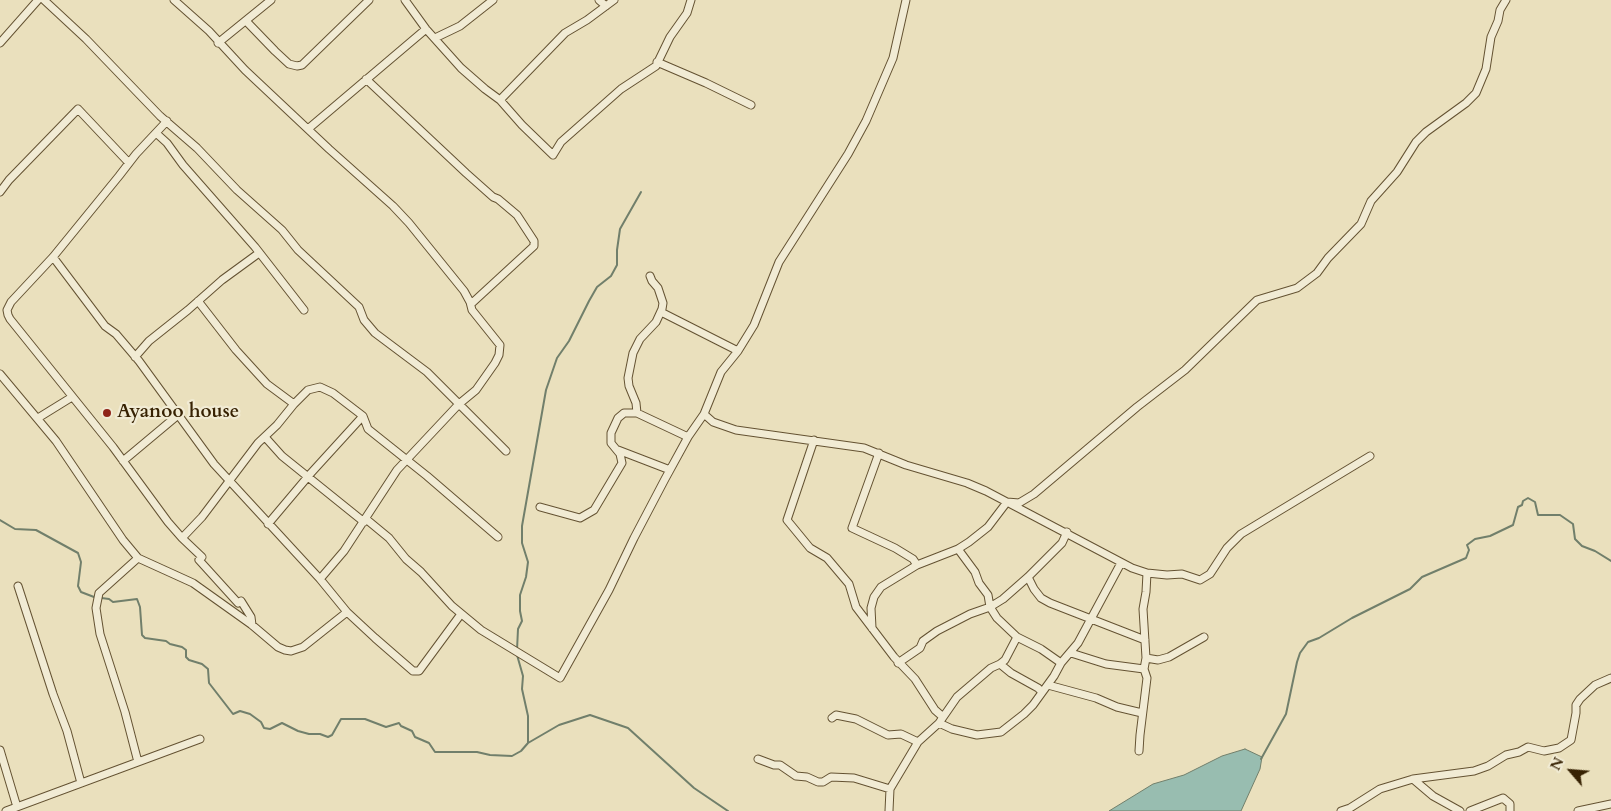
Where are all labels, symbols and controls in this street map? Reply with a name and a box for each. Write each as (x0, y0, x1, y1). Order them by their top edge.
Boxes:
place label: Ayanoo house (117, 402, 239, 424)
marker: Ayanoo house (101, 407, 113, 419)
north arrow (1546, 746, 1596, 796)
text: N (1546, 754, 1568, 774)

